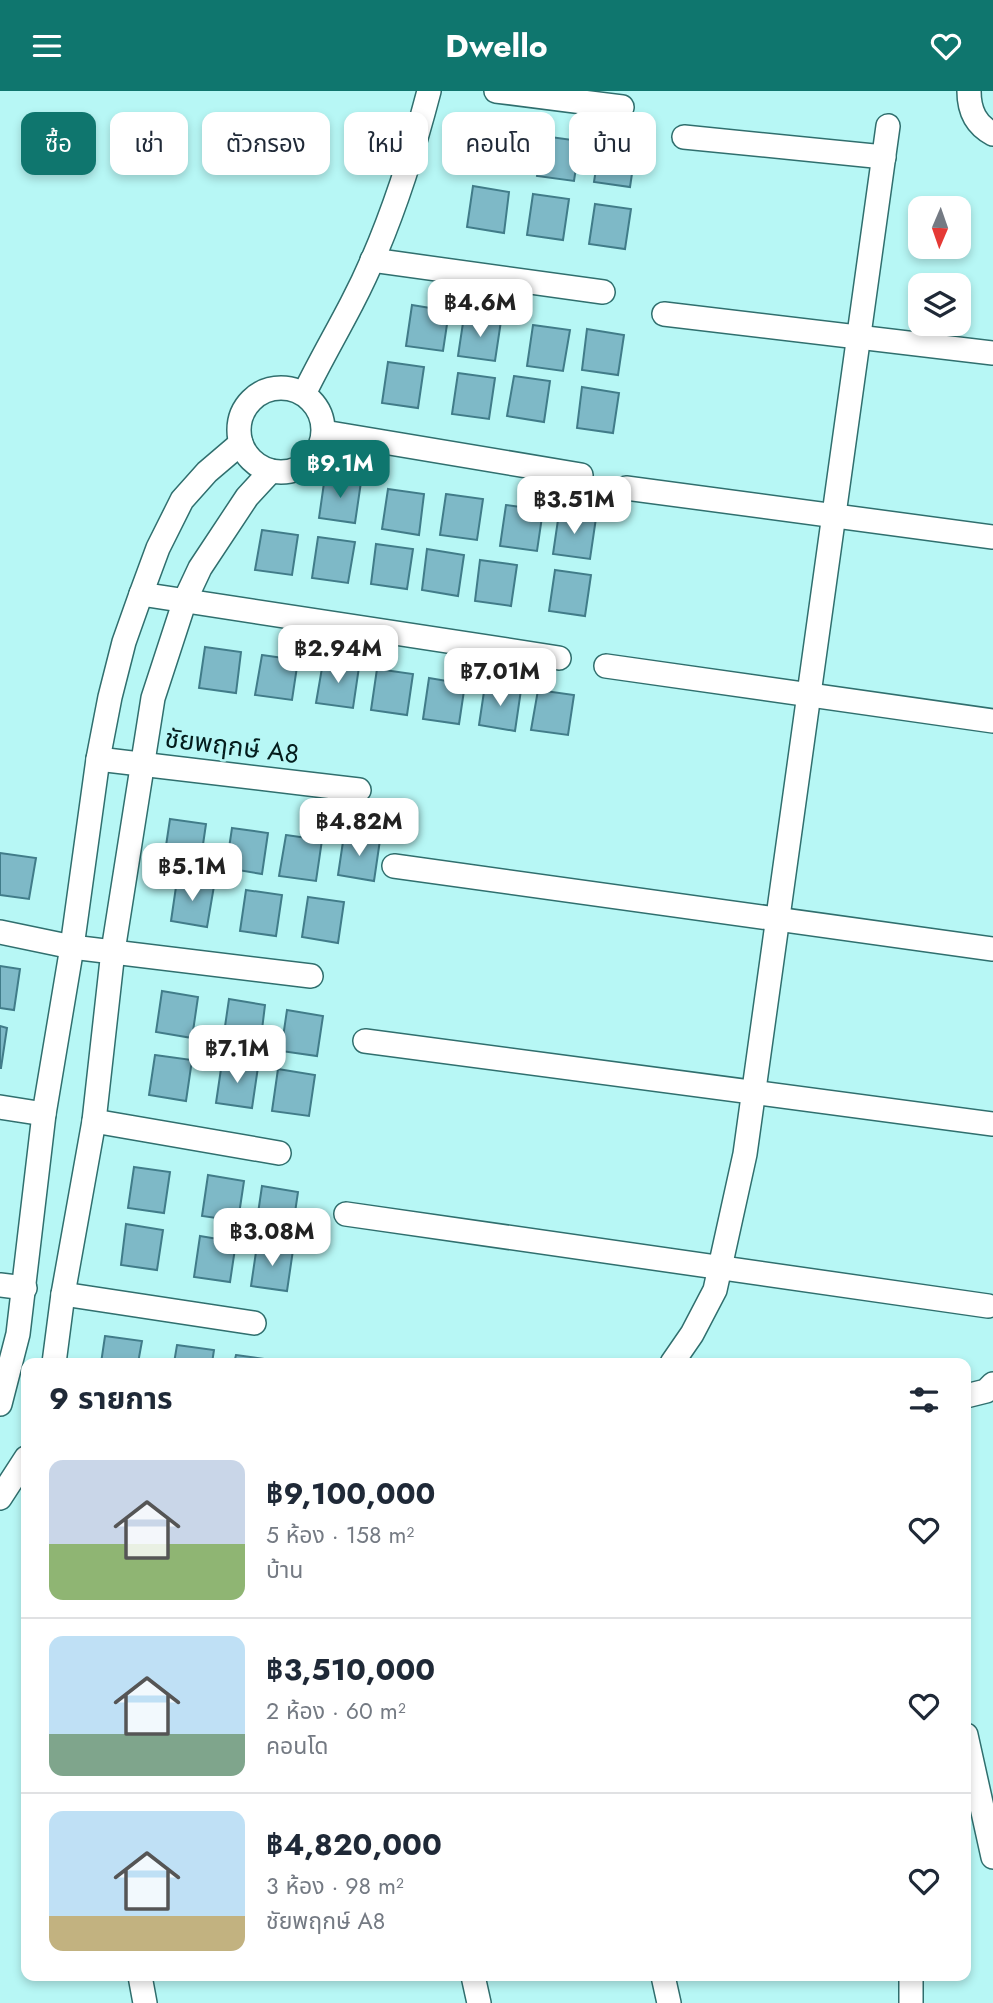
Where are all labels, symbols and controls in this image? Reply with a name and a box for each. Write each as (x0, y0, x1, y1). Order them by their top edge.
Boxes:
text: Dwello (445, 23, 548, 69)
icon: menu (28, 27, 66, 65)
icon: heart (927, 27, 965, 65)
chip: ซื้อ (21, 112, 96, 175)
chip: เช่า (110, 112, 188, 175)
chip: ตัวกรอง (202, 112, 330, 175)
chip: ใหม่ (344, 112, 428, 175)
chip: คอนโด (442, 112, 555, 175)
chip: บ้าน (569, 112, 656, 175)
north arrow (908, 196, 971, 259)
map controls (908, 196, 971, 336)
button: layers (908, 273, 971, 336)
pin: ฿4.6M (431, 279, 529, 339)
text: ฿4.6M (444, 285, 516, 319)
pin: ฿9.1M (291, 441, 389, 500)
text: ฿9.1M (307, 446, 373, 480)
pin: ฿3.51M (517, 477, 631, 536)
text: ฿3.51M (533, 482, 615, 516)
pin: ฿2.94M (281, 625, 395, 685)
text: ฿2.94M (294, 631, 382, 665)
pin: ฿7.01M (443, 649, 557, 708)
text: ฿7.01M (460, 654, 540, 688)
street label: ชัยพฤกษ์ A8 (163, 719, 301, 773)
pin: ฿4.82M (302, 799, 416, 858)
text: ฿4.82M (316, 804, 402, 838)
pin: ฿5.1M (143, 843, 241, 903)
text: ฿5.1M (158, 849, 226, 883)
pin: ฿7.1M (188, 1025, 286, 1085)
text: ฿7.1M (205, 1031, 269, 1065)
pin: ฿3.08M (215, 1209, 329, 1268)
text: ฿3.08M (230, 1214, 314, 1248)
text: 9 รายการ (49, 1377, 173, 1420)
icon: filters (905, 1381, 943, 1419)
text: ฿9,100,000 (266, 1472, 435, 1515)
icon: home (105, 1488, 189, 1572)
icon: heart (905, 1511, 943, 1549)
text: 5 ห้อง · 158 m² (266, 1518, 414, 1552)
text: บ้าน (266, 1553, 303, 1587)
text: ฿3,510,000 (266, 1648, 435, 1691)
icon: home (105, 1664, 189, 1748)
icon: heart (905, 1687, 943, 1725)
text: 2 ห้อง · 60 m² (266, 1694, 406, 1728)
text: คอนโด (266, 1729, 328, 1763)
text: ฿4,820,000 (266, 1823, 442, 1866)
icon: home (105, 1839, 189, 1923)
icon: heart (905, 1862, 943, 1900)
text: 3 ห้อง · 98 m² (266, 1869, 404, 1903)
text: ชัยพฤกษ์ A8 (266, 1904, 385, 1938)

